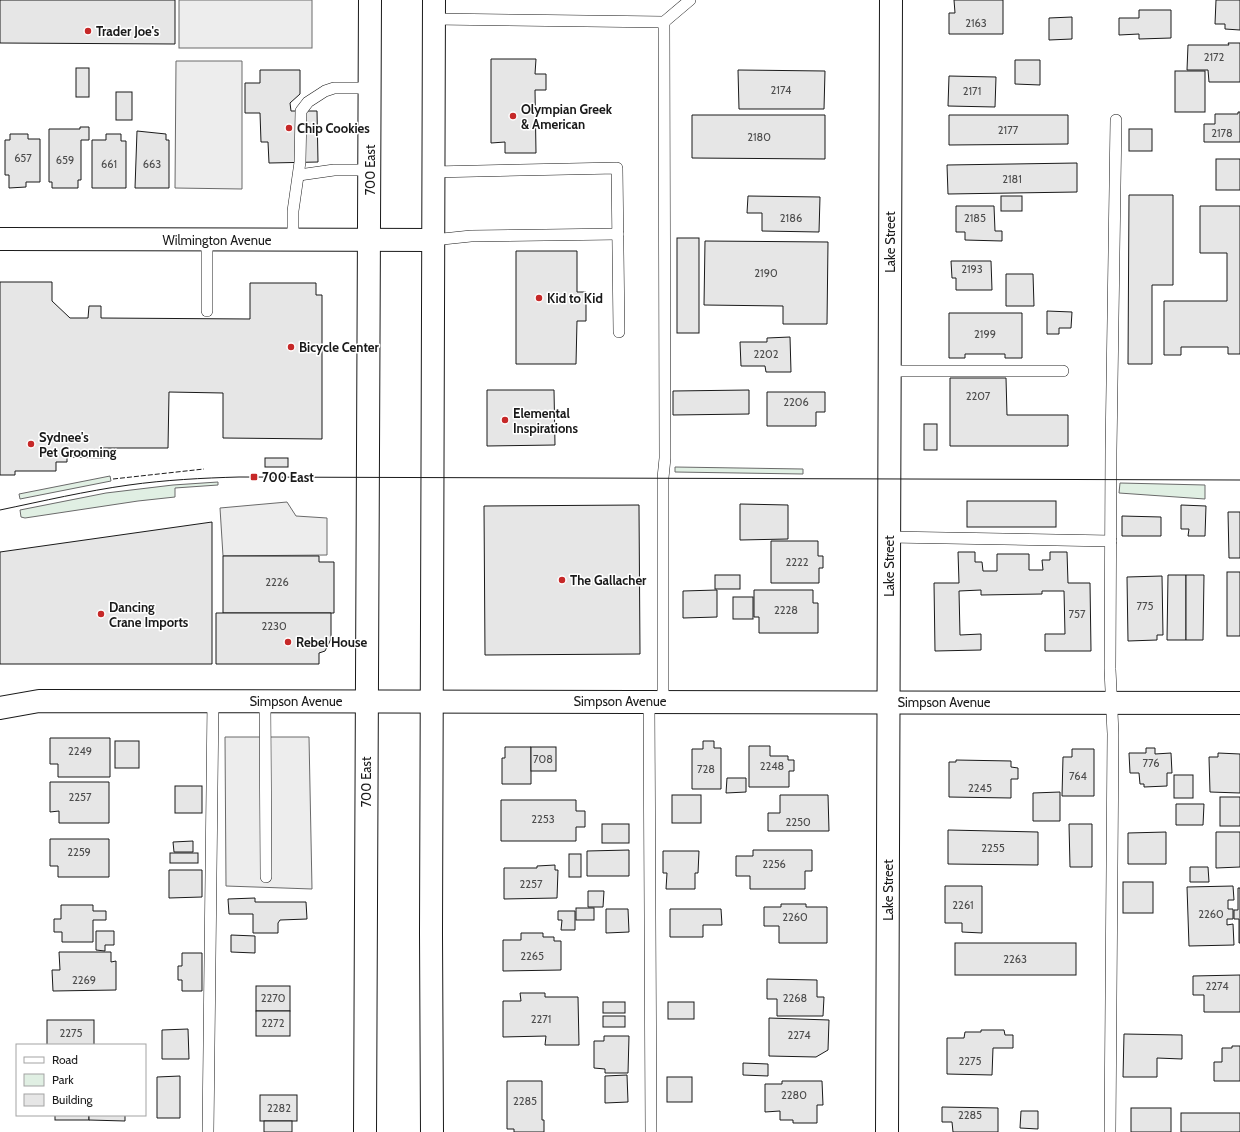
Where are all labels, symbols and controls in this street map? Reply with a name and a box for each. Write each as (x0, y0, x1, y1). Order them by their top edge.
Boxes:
house number: 2163 (965, 16, 987, 30)
place label: Trader Joe's (96, 23, 160, 39)
marker: Trader Joe's (83, 26, 93, 36)
house number: 2172 (1204, 50, 1225, 64)
house number: 2174 (771, 83, 792, 97)
house number: 2171 (963, 84, 981, 98)
place label: Olympian Greek & American (521, 101, 613, 132)
marker: Olympian Greek & American (508, 111, 518, 121)
place label: Chip Cookies (297, 120, 370, 136)
marker: Chip Cookies (284, 123, 294, 133)
house number: 2177 (998, 123, 1019, 137)
house number: 2178 (1211, 126, 1233, 140)
house number: 2180 (747, 130, 771, 144)
street label: 700 East (362, 144, 378, 195)
house number: 657 (14, 151, 32, 165)
house number: 659 (56, 153, 74, 167)
house number: 661 (101, 157, 117, 171)
house number: 663 (143, 157, 161, 171)
house number: 2181 (1002, 172, 1022, 186)
house number: 2186 (780, 211, 802, 225)
street label: Lake Street (882, 211, 898, 273)
house number: 2185 (964, 211, 986, 225)
street label: Wilmington Avenue (163, 232, 272, 248)
house number: 2193 (961, 262, 983, 276)
house number: 2190 (754, 266, 778, 280)
place label: Kid to Kid (547, 290, 603, 306)
marker: Kid to Kid (534, 293, 544, 303)
house number: 2199 (974, 327, 996, 341)
place label: Bicycle Center (299, 339, 380, 355)
marker: Bicycle Center (286, 342, 296, 352)
house number: 2202 (754, 347, 779, 361)
house number: 2207 (966, 389, 991, 403)
house number: 2206 (783, 395, 809, 409)
place label: Elemental Inspirations (513, 405, 579, 436)
marker: Elemental Inspirations (500, 415, 510, 425)
place label: Sydnee's Pet Grooming (39, 429, 117, 460)
marker: Sydnee's Pet Grooming (26, 439, 36, 449)
place label: 700 East (262, 469, 314, 485)
marker: 700 East (249, 472, 259, 482)
street label: Lake Street (881, 535, 897, 597)
house number: 2222 (785, 555, 809, 569)
place label: The Gallacher (570, 572, 647, 588)
house number: 2226 (265, 575, 289, 589)
marker: The Gallacher (557, 575, 567, 585)
place label: Dancing Crane Imports (109, 599, 189, 630)
house number: 775 (1136, 599, 1154, 613)
house number: 2228 (774, 603, 798, 617)
house number: 757 (1068, 607, 1086, 621)
marker: Dancing Crane Imports (96, 609, 106, 619)
house number: 2230 (261, 619, 287, 633)
place label: Rebel House (296, 634, 367, 650)
marker: Rebel House (283, 637, 293, 647)
street label: Simpson Avenue (250, 693, 343, 709)
street label: Simpson Avenue (574, 693, 667, 709)
street label: Simpson Avenue (898, 694, 991, 710)
house number: 2249 (68, 744, 92, 758)
house number: 708 (533, 752, 553, 766)
street label: 700 East (358, 756, 374, 807)
house number: 776 (1142, 756, 1160, 770)
house number: 2248 (760, 759, 784, 773)
house number: 728 (697, 762, 715, 776)
house number: 764 (1069, 769, 1088, 783)
house number: 2245 (968, 781, 992, 795)
house number: 2257 (68, 790, 92, 804)
house number: 2253 (531, 812, 555, 826)
house number: 2250 (785, 815, 811, 829)
house number: 2255 (981, 841, 1005, 855)
house number: 2259 (67, 845, 91, 859)
house number: 2256 (762, 857, 786, 871)
street label: Lake Street (880, 859, 896, 921)
house number: 2257 (519, 877, 543, 891)
house number: 2261 (952, 898, 974, 912)
house number: 2260 (1198, 907, 1224, 921)
house number: 2260 (782, 910, 808, 924)
house number: 2265 (520, 949, 544, 963)
house number: 2263 (1003, 952, 1027, 966)
house number: 2269 (72, 973, 96, 987)
house number: 2274 (1205, 979, 1229, 993)
house number: 2270 (261, 991, 286, 1005)
house number: 2268 (783, 991, 807, 1005)
house number: 2271 (531, 1012, 551, 1026)
house number: 2272 (262, 1016, 285, 1030)
house number: 2275 (59, 1026, 83, 1040)
house number: 2274 (787, 1028, 811, 1042)
legend (16, 1044, 146, 1116)
text: Road (52, 1052, 78, 1067)
house number: 2275 (958, 1054, 982, 1068)
text: Park (52, 1072, 74, 1087)
house number: 2280 (781, 1088, 807, 1102)
text: Building (52, 1092, 94, 1107)
house number: 2285 (513, 1094, 537, 1108)
house number: 2282 (267, 1101, 291, 1115)
house number: 2285 (958, 1108, 982, 1122)

